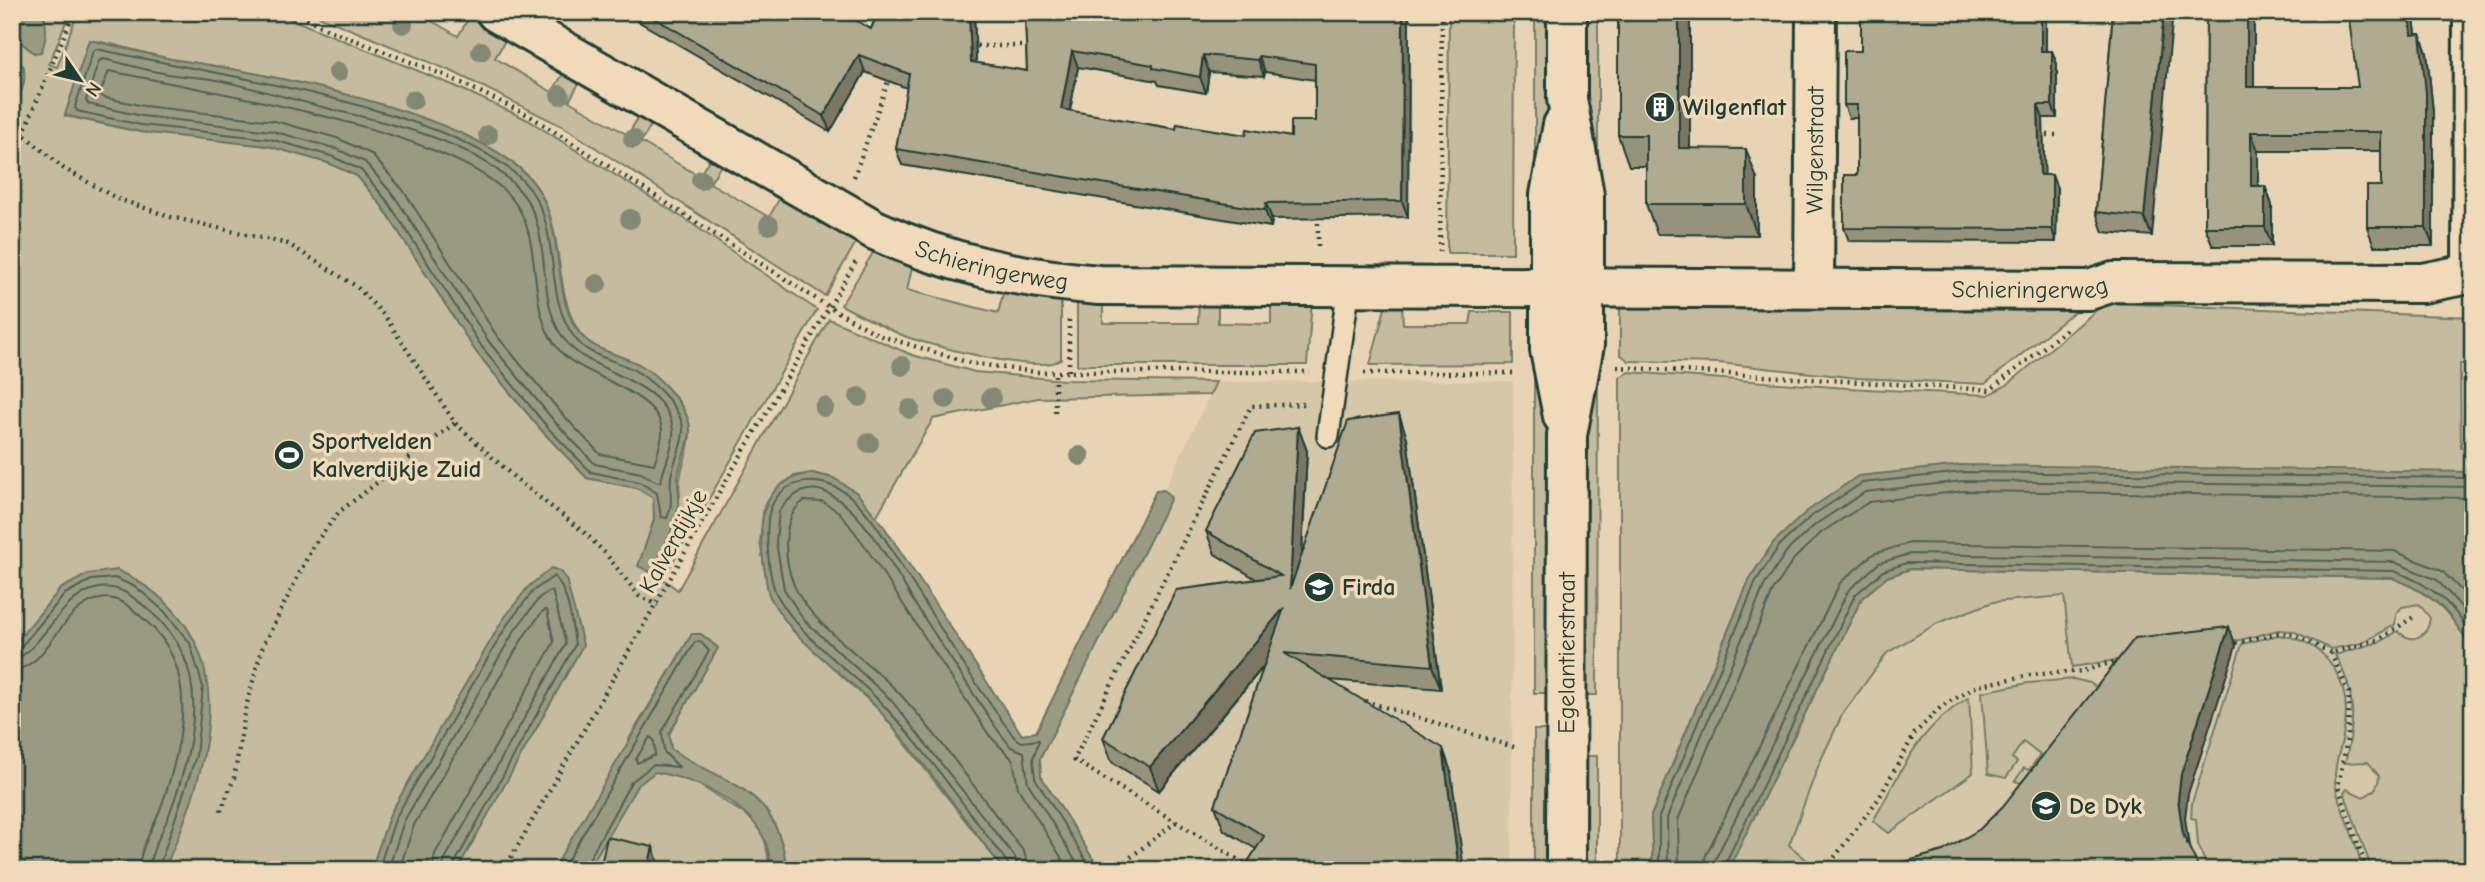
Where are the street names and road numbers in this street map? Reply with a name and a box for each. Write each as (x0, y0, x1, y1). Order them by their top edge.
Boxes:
street label: Wilgenstraat (1801, 85, 1829, 214)
street label: Schieringerweg (911, 234, 1070, 296)
street label: Schieringerweg (1952, 271, 2112, 305)
street label: Kalverdijkje (633, 484, 713, 598)
street label: Egelantierstraat (1552, 571, 1581, 734)

